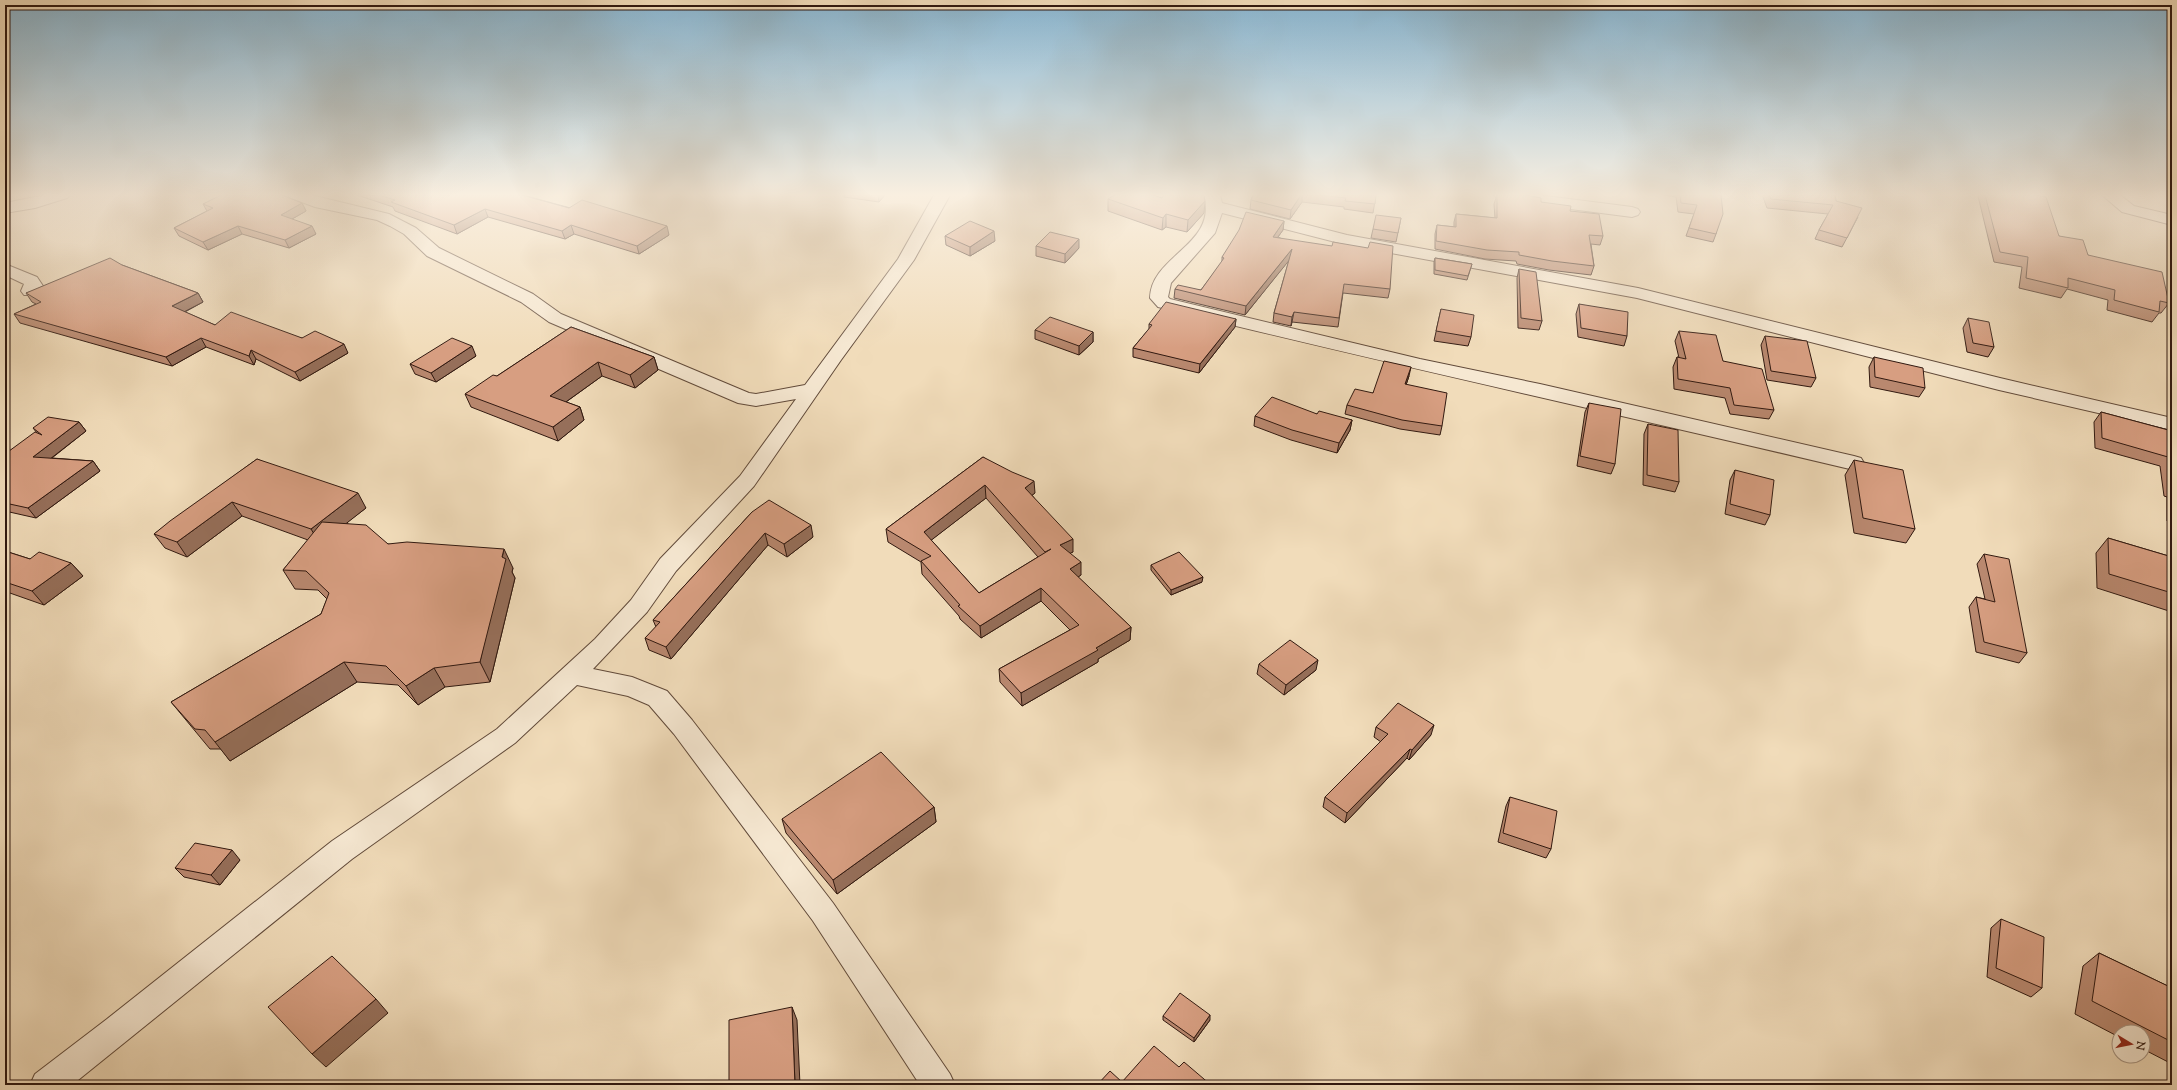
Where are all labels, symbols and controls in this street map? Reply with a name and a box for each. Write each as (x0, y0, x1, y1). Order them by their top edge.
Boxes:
north arrow (2111, 1024, 2151, 1064)
text: N (2131, 1039, 2149, 1051)

